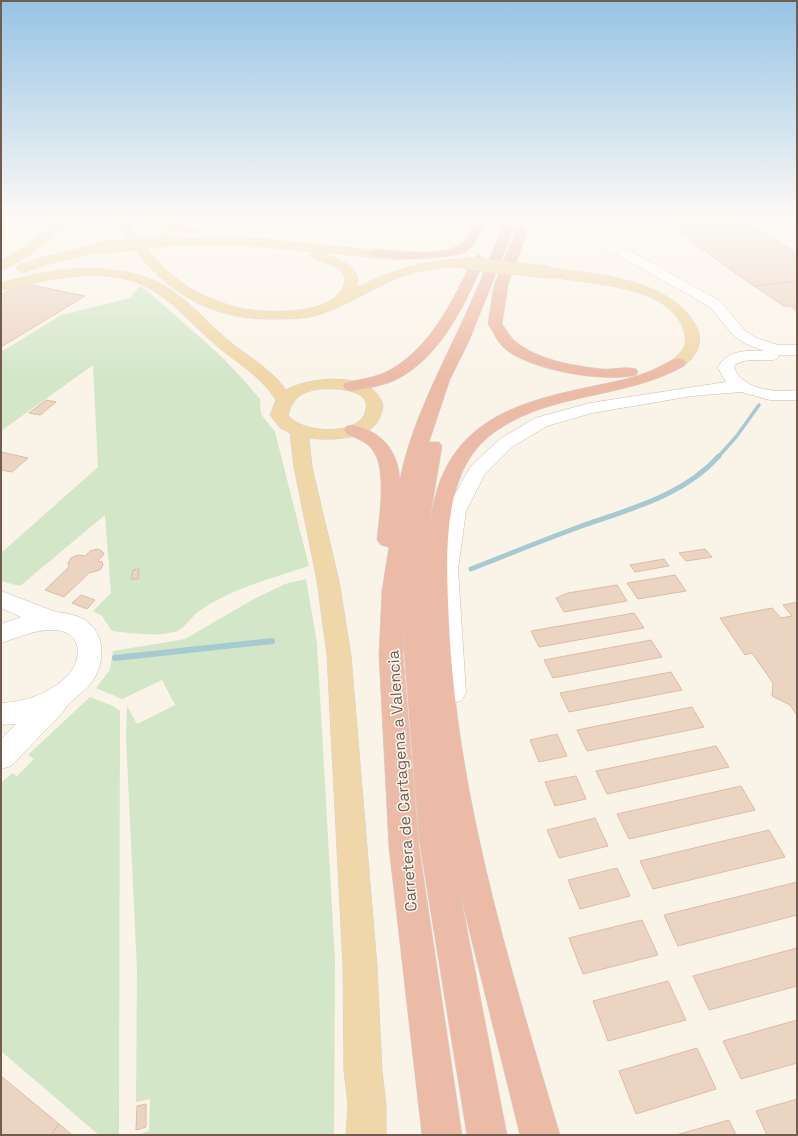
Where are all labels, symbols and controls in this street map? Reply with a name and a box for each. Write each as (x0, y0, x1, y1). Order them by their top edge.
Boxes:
street label: Carretera de Cartagena a Valencia (382, 650, 422, 912)

